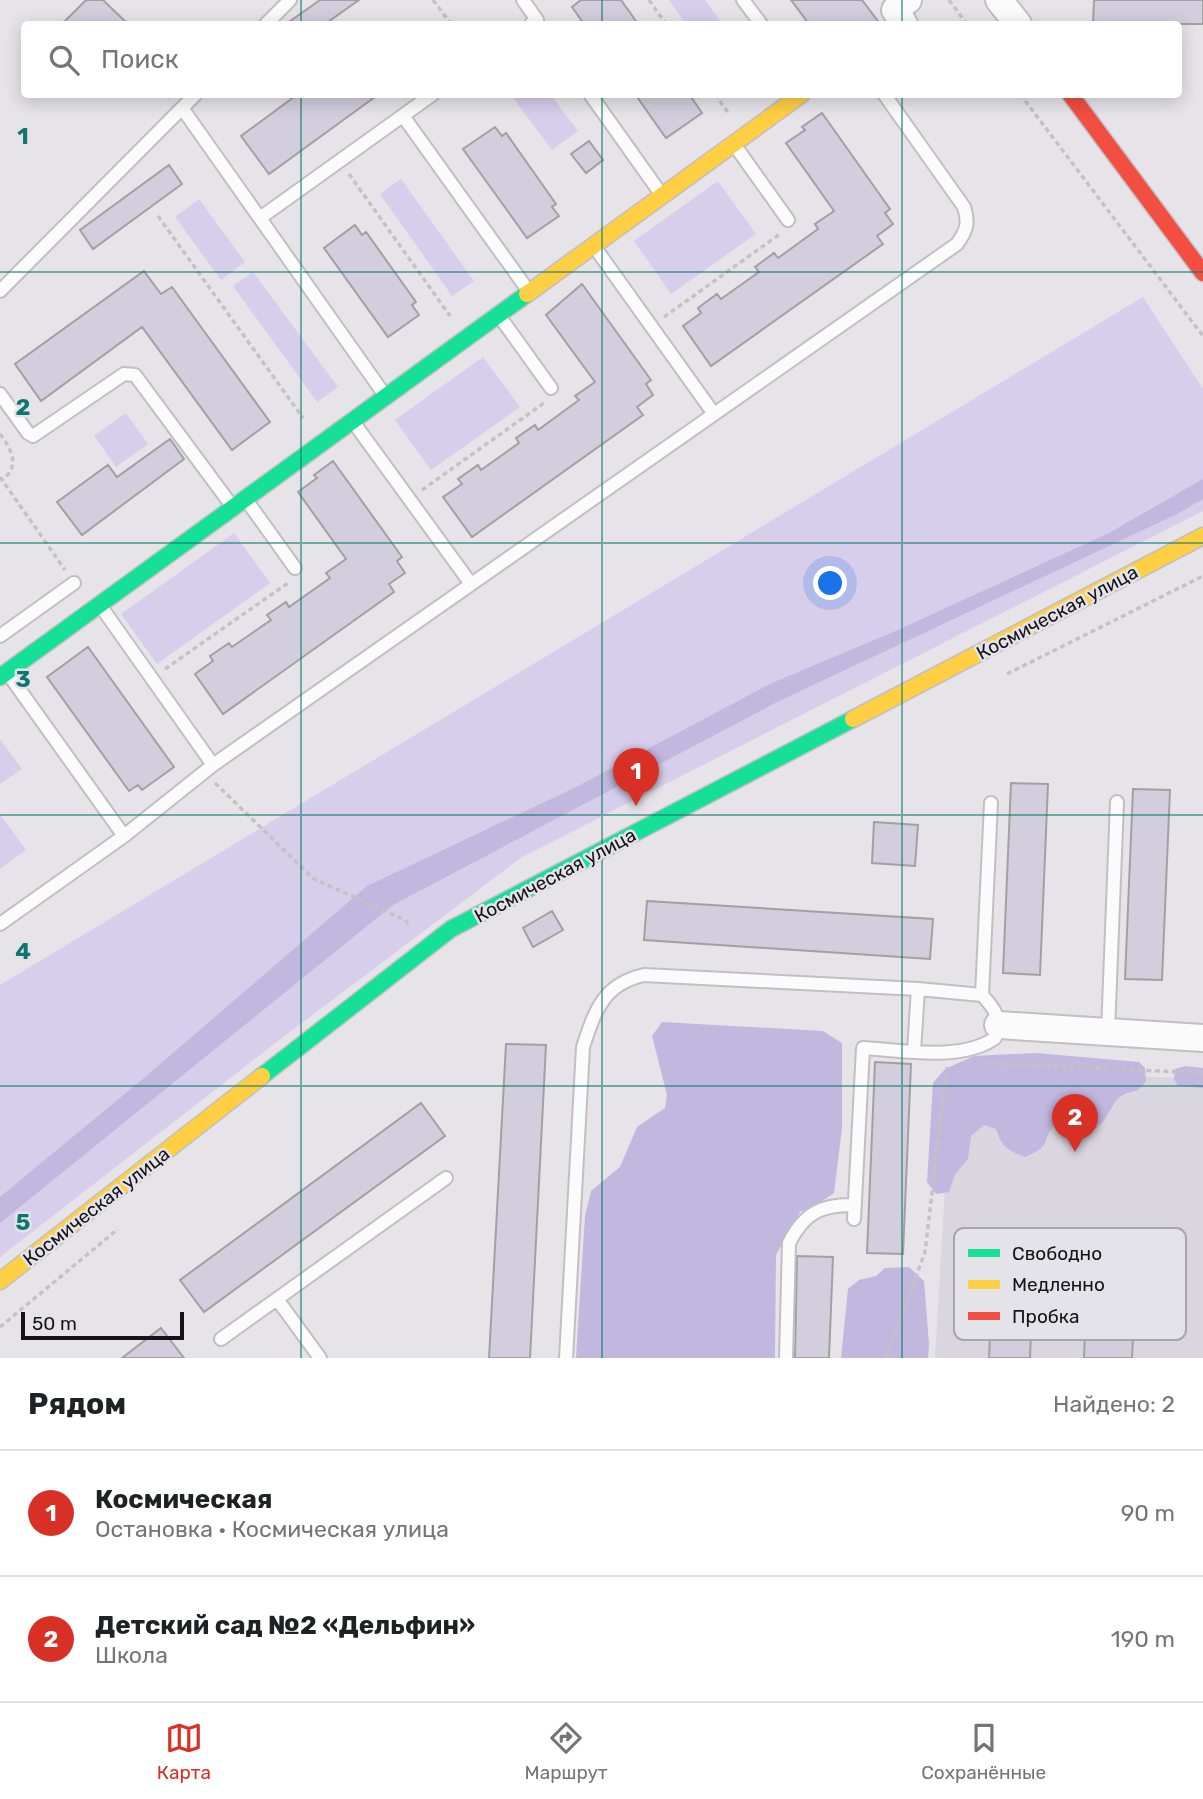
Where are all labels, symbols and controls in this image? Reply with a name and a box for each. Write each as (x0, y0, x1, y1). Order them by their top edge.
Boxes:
search box (21, 21, 1182, 98)
icon: search (45, 41, 83, 79)
text: Поиск (101, 44, 179, 75)
text: 1 (17, 122, 29, 150)
text: 2 (16, 393, 30, 421)
street label: Космическая улица (973, 560, 1142, 665)
your location (813, 566, 847, 600)
text: 3 (15, 665, 31, 693)
pin: 1 (613, 748, 659, 806)
street label: Космическая улица (471, 823, 640, 928)
text: 4 (15, 937, 31, 965)
pin: 2 (1052, 1094, 1098, 1152)
street label: Космическая улица (19, 1142, 174, 1271)
text: 5 (16, 1208, 31, 1236)
legend (954, 1228, 1186, 1340)
text: Свободно (1012, 1242, 1102, 1265)
text: Медленно (1012, 1273, 1105, 1296)
text: Пробка (1012, 1305, 1080, 1328)
scale bar (21, 1309, 184, 1341)
text: 50 m (32, 1312, 77, 1335)
text: Рядом (28, 1386, 126, 1422)
text: Найдено: 2 (1053, 1390, 1175, 1418)
text: Космическая (95, 1484, 272, 1515)
text: 1 (45, 1499, 57, 1527)
text: 90 m (1121, 1499, 1175, 1527)
text: Остановка · Космическая улица (95, 1515, 449, 1543)
text: Детский сад №2 «Дельфин» (95, 1610, 475, 1641)
text: 2 (44, 1625, 58, 1653)
text: 190 m (1111, 1625, 1175, 1653)
text: Школа (95, 1641, 168, 1669)
tab: Карта (157, 1719, 211, 1784)
tab: Маршрут (525, 1719, 608, 1784)
tab: Сохранённые (921, 1719, 1046, 1784)

